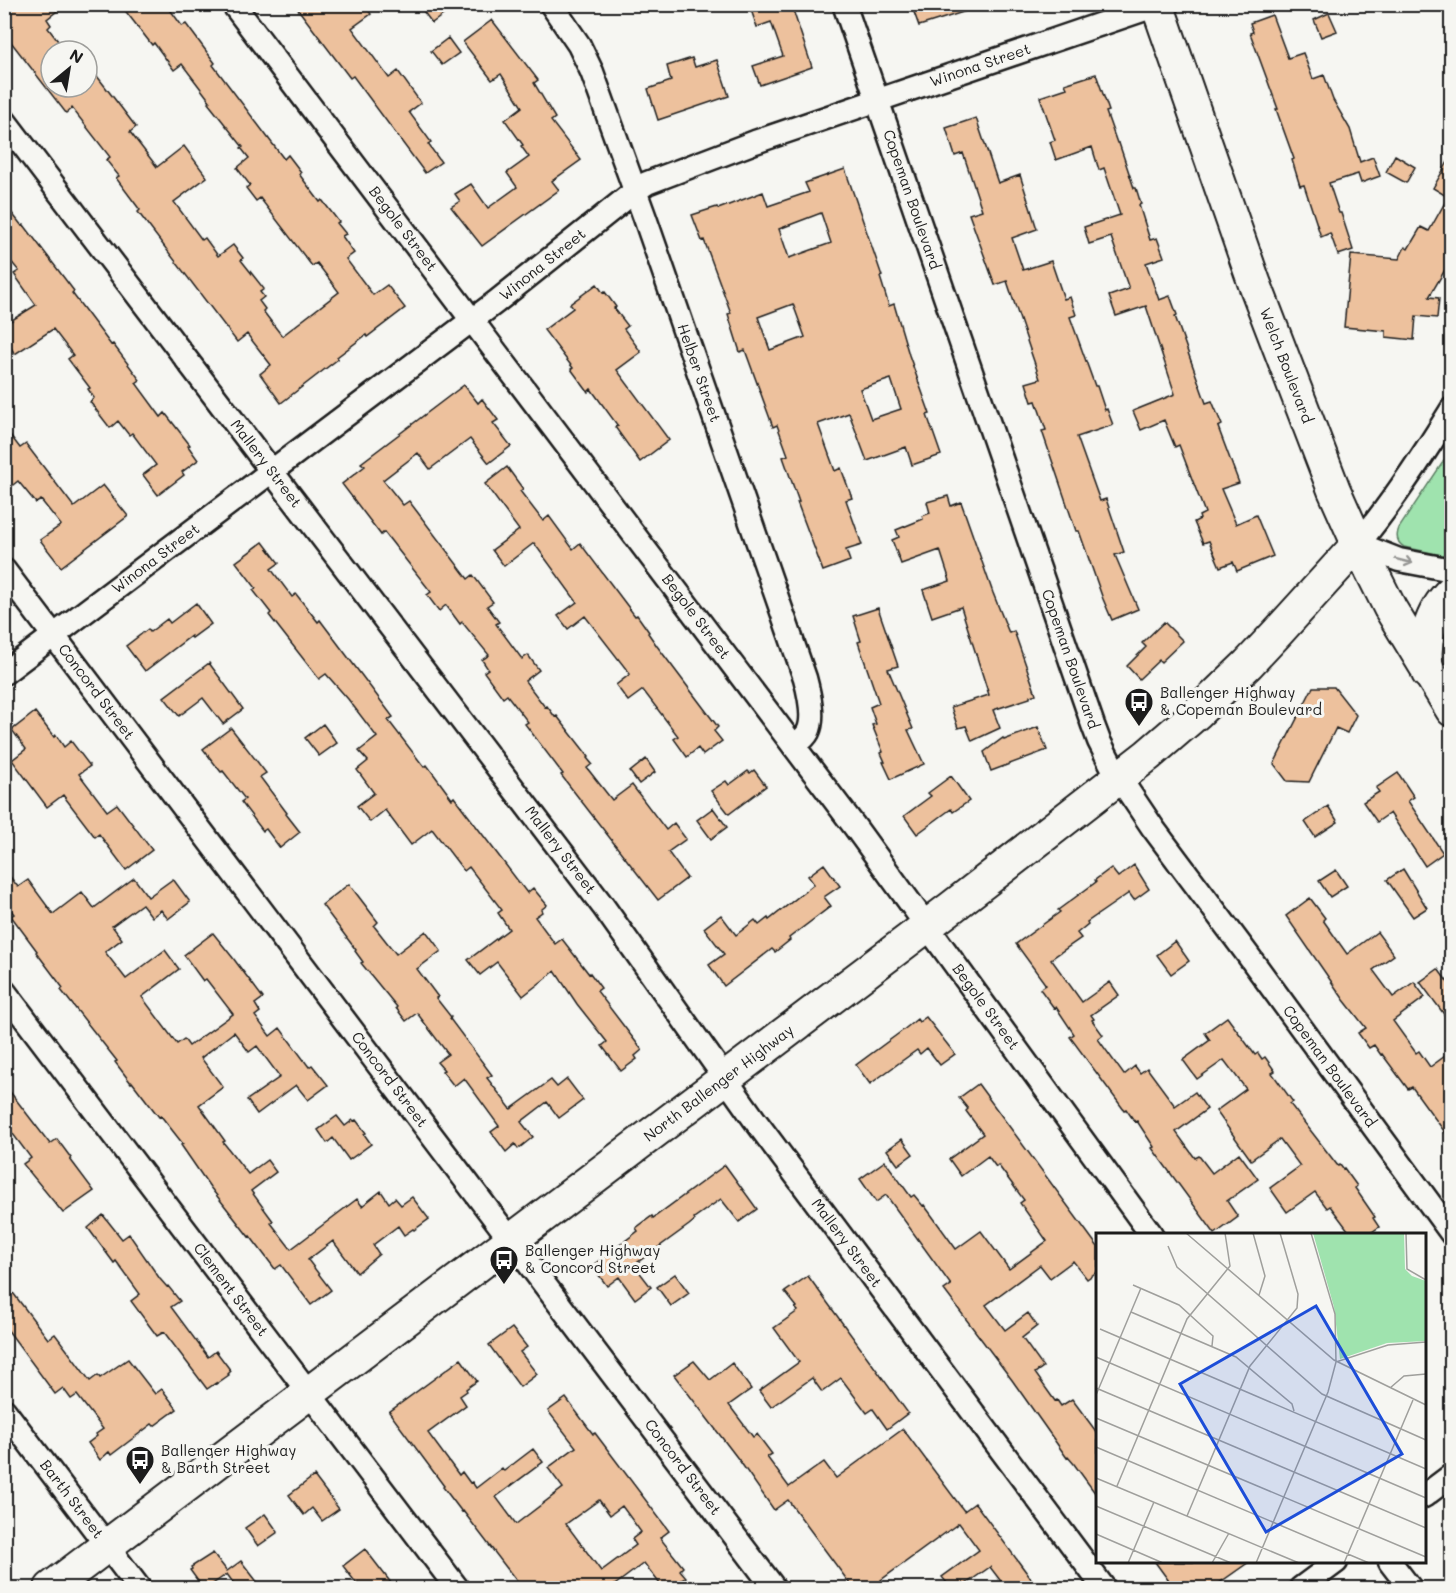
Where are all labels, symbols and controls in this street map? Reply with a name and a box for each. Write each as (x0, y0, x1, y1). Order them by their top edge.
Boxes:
street label: Winona Street (927, 38, 1033, 91)
north arrow (39, 39, 99, 99)
text: N (66, 43, 87, 68)
street label: Copeman Boulevard (879, 127, 946, 272)
street label: Begole Street (365, 182, 443, 275)
street label: Winona Street (495, 223, 589, 305)
street label: Welch Boulevard (1256, 305, 1318, 426)
street label: Helber Street (674, 321, 726, 424)
street label: Mallery Street (227, 415, 307, 511)
street label: Winona Street (107, 518, 203, 597)
one-way arrow (1394, 555, 1413, 567)
street label: Begole Street (658, 569, 736, 663)
street label: Copeman Boulevard (1038, 586, 1105, 731)
street label: Concord Street (54, 639, 140, 743)
place label: Ballenger Highway & Copeman Boulevard (1160, 682, 1322, 719)
bus stop icon: Ballenger Highway & Copeman Boulevard (1123, 686, 1155, 728)
street label: Mallery Street (521, 801, 601, 898)
street label: Begole Street (949, 959, 1025, 1053)
street label: Copeman Boulevard (1279, 1001, 1382, 1131)
street label: North Ballenger Highway (639, 1019, 797, 1146)
street label: Concord Street (348, 1027, 433, 1131)
street label: Mallery Street (808, 1194, 887, 1291)
inset map (1096, 1233, 1426, 1563)
street label: Clement Street (189, 1238, 273, 1340)
place label: Ballenger Highway & Concord Street (525, 1240, 661, 1277)
bus stop icon: Ballenger Highway & Concord Street (488, 1244, 520, 1286)
street label: Concord Street (641, 1415, 726, 1519)
place label: Ballenger Highway & Barth Street (161, 1440, 297, 1477)
bus stop icon: Ballenger Highway & Barth Street (124, 1444, 156, 1486)
street label: Barth Street (36, 1455, 109, 1542)

